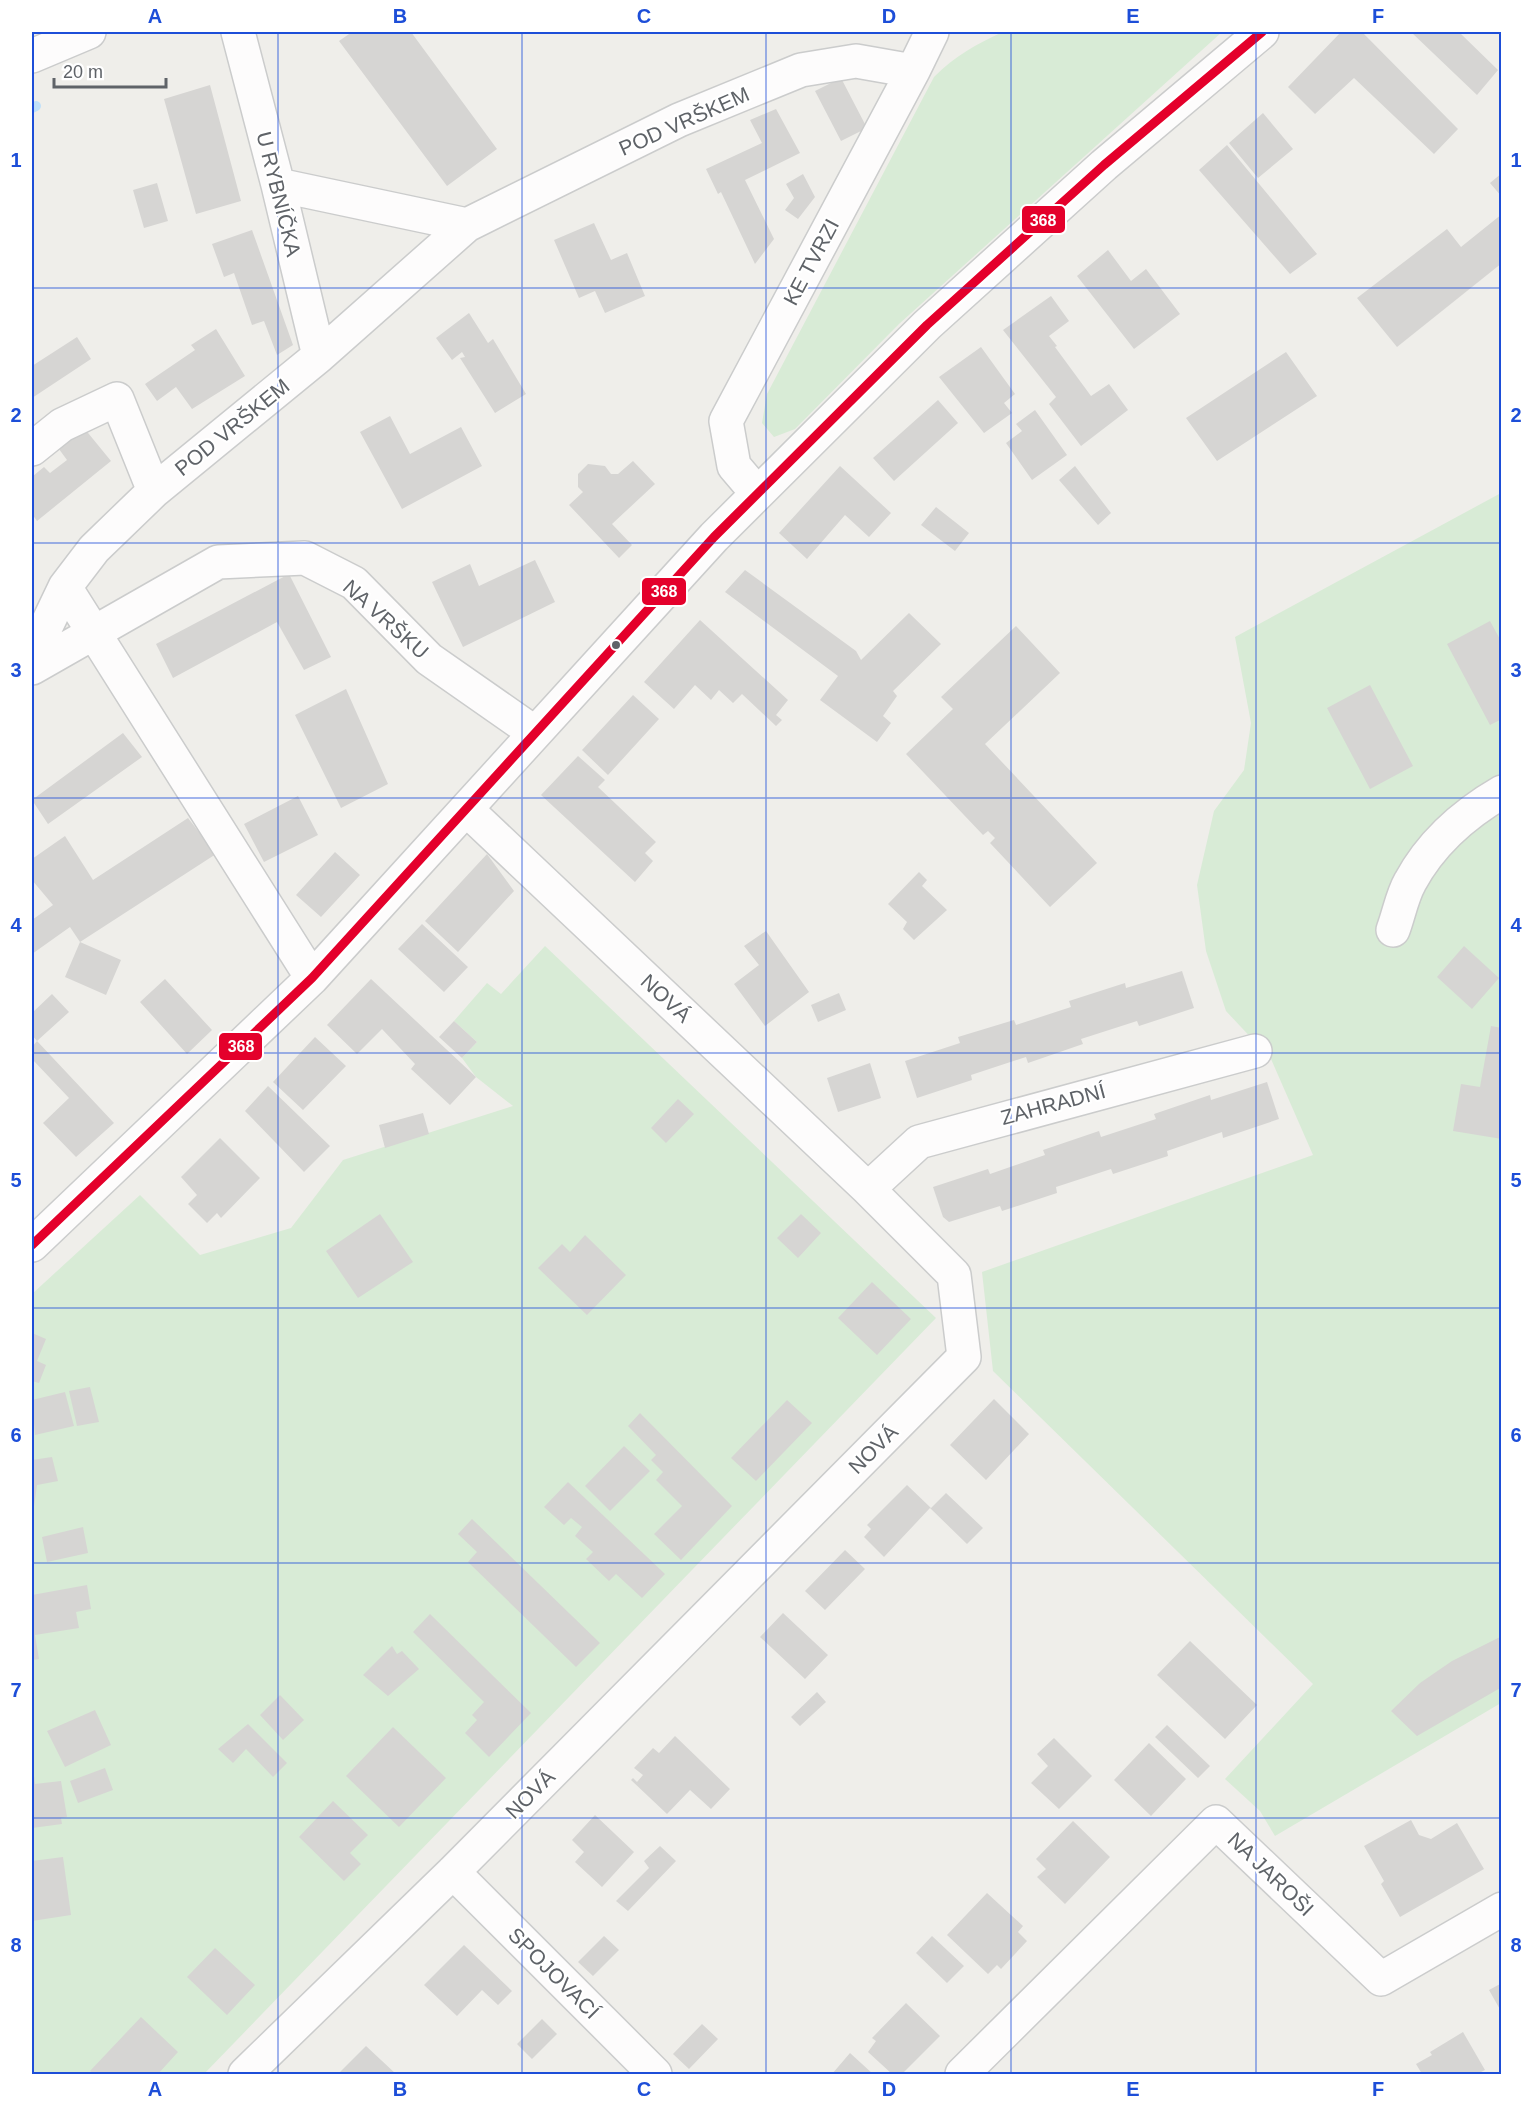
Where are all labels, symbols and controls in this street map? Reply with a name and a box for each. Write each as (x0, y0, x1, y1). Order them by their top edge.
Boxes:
text: A (148, 5, 162, 27)
text: B (393, 5, 407, 27)
text: C (637, 5, 651, 27)
text: D (882, 5, 896, 27)
text: E (1126, 5, 1140, 27)
text: F (1372, 5, 1384, 27)
scale bar (54, 51, 166, 89)
text: 20 m (63, 62, 103, 82)
street label: POD VRŠKEM (615, 82, 753, 160)
street label: U RYBNÍČKA (252, 129, 306, 259)
text: 1 (10, 149, 22, 171)
text: 1 (1510, 149, 1522, 171)
line badge: 368 (1021, 205, 1066, 234)
text: 368 (1030, 212, 1056, 229)
street label: KE TVRZI (779, 215, 843, 309)
street label: POD VRŠKEM (170, 374, 294, 480)
text: 2 (10, 404, 22, 426)
text: 2 (1510, 404, 1522, 426)
street label: NA VRŠKU (339, 575, 433, 663)
line badge: 368 (641, 577, 687, 606)
text: 368 (651, 583, 677, 600)
unlabelled marker (610, 639, 622, 651)
text: 3 (10, 659, 22, 681)
text: 3 (1510, 659, 1522, 681)
text: 4 (10, 914, 22, 936)
text: 4 (1510, 914, 1522, 936)
street label: NOVÁ (636, 969, 696, 1027)
line badge: 368 (218, 1032, 263, 1061)
text: 368 (228, 1038, 254, 1055)
street label: ZAHRADNÍ (998, 1079, 1108, 1129)
text: 5 (10, 1169, 22, 1191)
text: 5 (1510, 1169, 1522, 1191)
street label: NOVÁ (844, 1420, 902, 1478)
text: 6 (10, 1424, 22, 1446)
text: 6 (1510, 1424, 1522, 1446)
text: 7 (10, 1679, 22, 1701)
text: 7 (1510, 1679, 1522, 1701)
street label: NOVÁ (501, 1765, 559, 1823)
street label: NA JAROŠI (1224, 1828, 1318, 1920)
street label: SPOJOVACÍ (504, 1923, 604, 2023)
text: 8 (10, 1934, 22, 1956)
text: 8 (1510, 1934, 1522, 1956)
text: A (148, 2078, 162, 2100)
text: B (393, 2078, 407, 2100)
text: C (637, 2078, 651, 2100)
text: D (882, 2078, 896, 2100)
text: E (1126, 2078, 1140, 2100)
text: F (1372, 2078, 1384, 2100)

